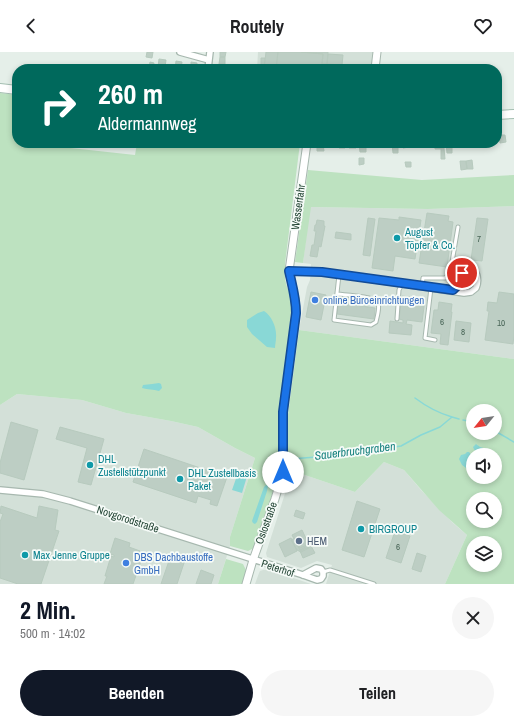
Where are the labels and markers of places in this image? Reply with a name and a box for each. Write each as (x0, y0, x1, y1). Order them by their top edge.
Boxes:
place label: August Töpfer & Co. (404, 225, 455, 252)
marker: August Töpfer & Co. (392, 233, 402, 243)
pin (445, 256, 479, 290)
place label: online Büroeinrichtungen (323, 293, 424, 307)
marker: online Büroeinrichtungen (310, 295, 320, 305)
place label: DHL Zustellstützpunkt (98, 452, 166, 479)
marker: DHL Zustellstützpunkt (85, 460, 95, 470)
place label: DHL Zustellbasis Paket (188, 466, 257, 493)
marker: DHL Zustellbasis Paket (175, 474, 185, 484)
place label: BIRGROUP (369, 522, 417, 536)
marker: BIRGROUP (356, 524, 366, 534)
place label: HEM (307, 534, 327, 548)
marker: HEM (294, 536, 304, 546)
place label: Max Jenne Gruppe (33, 548, 110, 562)
marker: Max Jenne Gruppe (20, 550, 30, 560)
place label: DBS Dachbaustoffe GmbH (134, 550, 213, 577)
marker: DBS Dachbaustoffe GmbH (121, 558, 131, 568)

